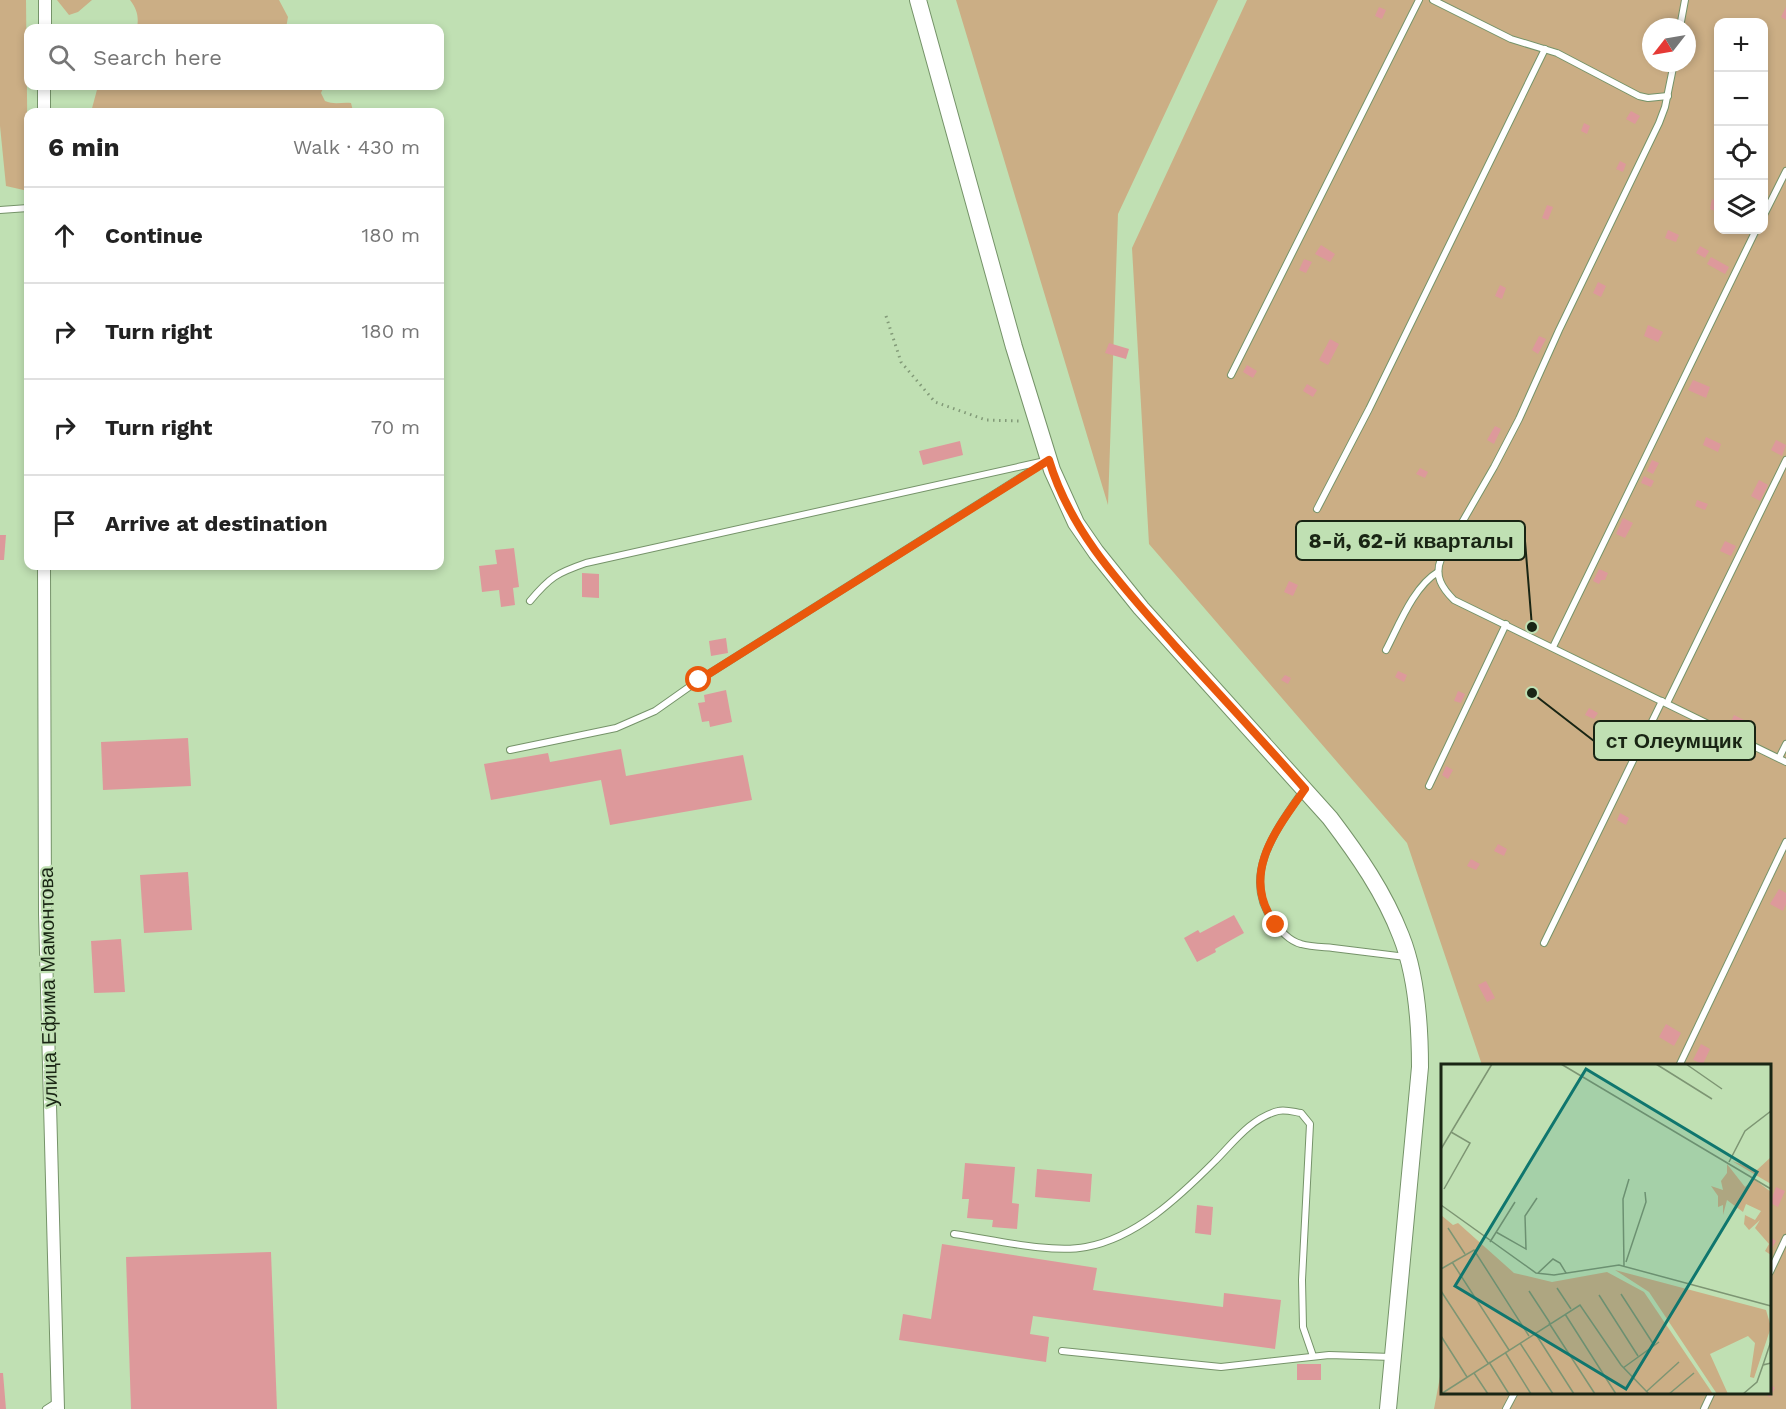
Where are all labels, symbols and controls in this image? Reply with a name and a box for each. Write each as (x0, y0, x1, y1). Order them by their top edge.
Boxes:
north arrow (1642, 18, 1696, 72)
map controls (1714, 18, 1768, 234)
button: + (1714, 18, 1768, 72)
search box (24, 24, 444, 90)
icon: search (45, 41, 78, 74)
text: Search here (93, 45, 222, 70)
button: − (1714, 72, 1768, 126)
button: locate (1714, 126, 1768, 180)
text: 6 min (48, 132, 120, 162)
text: Walk · 430 m (293, 135, 420, 159)
button: layers (1714, 180, 1768, 234)
icon: ahead (48, 219, 81, 252)
text: Continue (105, 223, 203, 248)
text: 180 m (362, 223, 420, 247)
icon: right (48, 315, 81, 348)
text: Turn right (105, 319, 212, 344)
text: 180 m (362, 319, 420, 343)
icon: right (48, 411, 81, 444)
text: Turn right (105, 415, 212, 440)
text: 70 m (371, 415, 420, 439)
icon: arrive (48, 507, 81, 540)
text: Arrive at destination (105, 511, 328, 536)
callout: 8-й, 62-й кварталы (1296, 521, 1525, 560)
text: 8-й, 62-й кварталы (1308, 528, 1514, 553)
route start (685, 666, 711, 692)
callout: ст Олеумщик (1594, 721, 1755, 760)
text: ст Олеумщик (1606, 728, 1743, 753)
street label: улица Ефима Мамонтова (34, 866, 62, 1107)
route end (1262, 911, 1288, 937)
inset map (1441, 1064, 1771, 1394)

